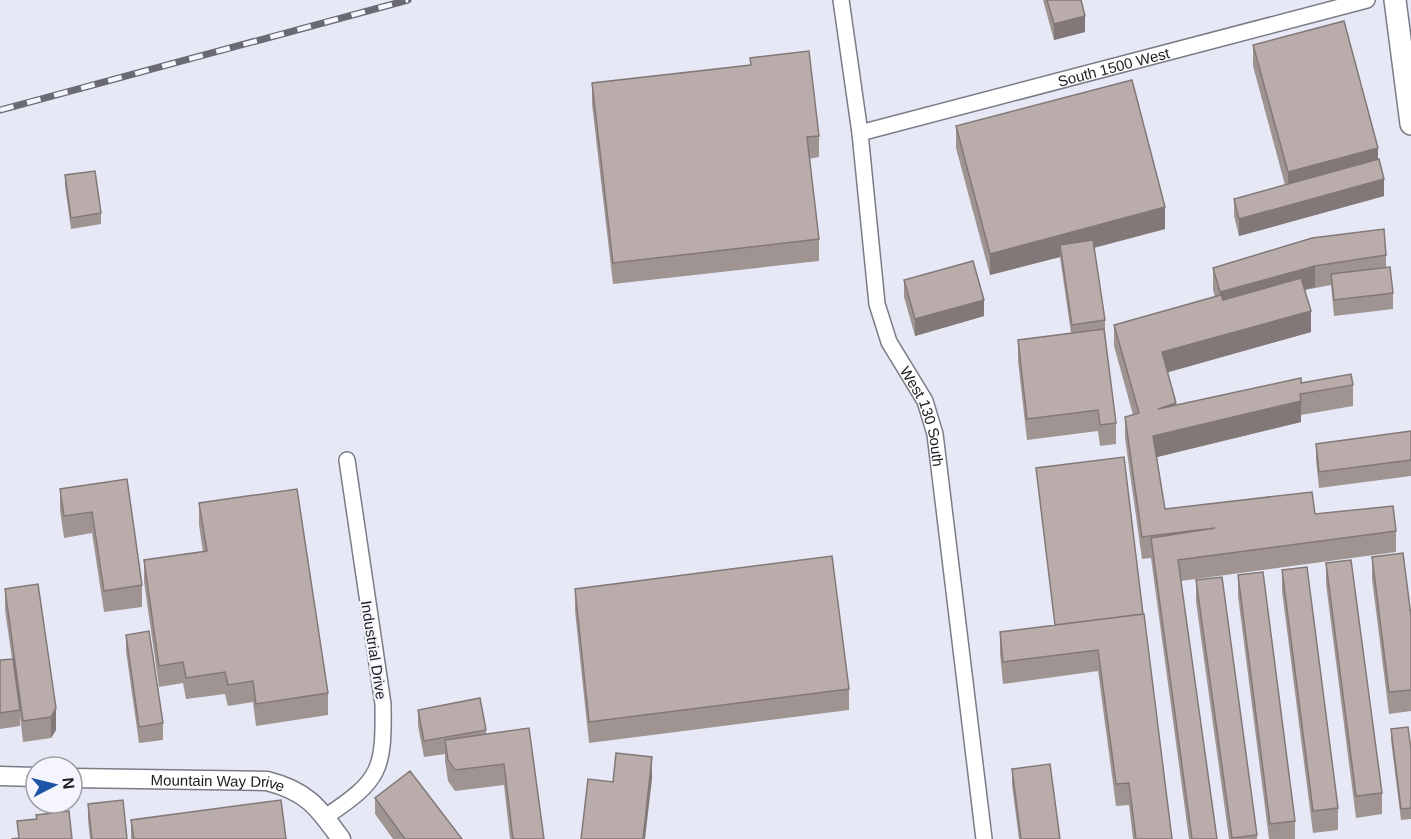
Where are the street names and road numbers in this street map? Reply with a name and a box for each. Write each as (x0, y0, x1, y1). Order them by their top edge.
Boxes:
street label: South 1500 West (1056, 44, 1172, 89)
street label: West 130 South (897, 363, 947, 467)
street label: Industrial Drive (358, 599, 390, 701)
street label: Mountain Way Drive (151, 771, 287, 794)

